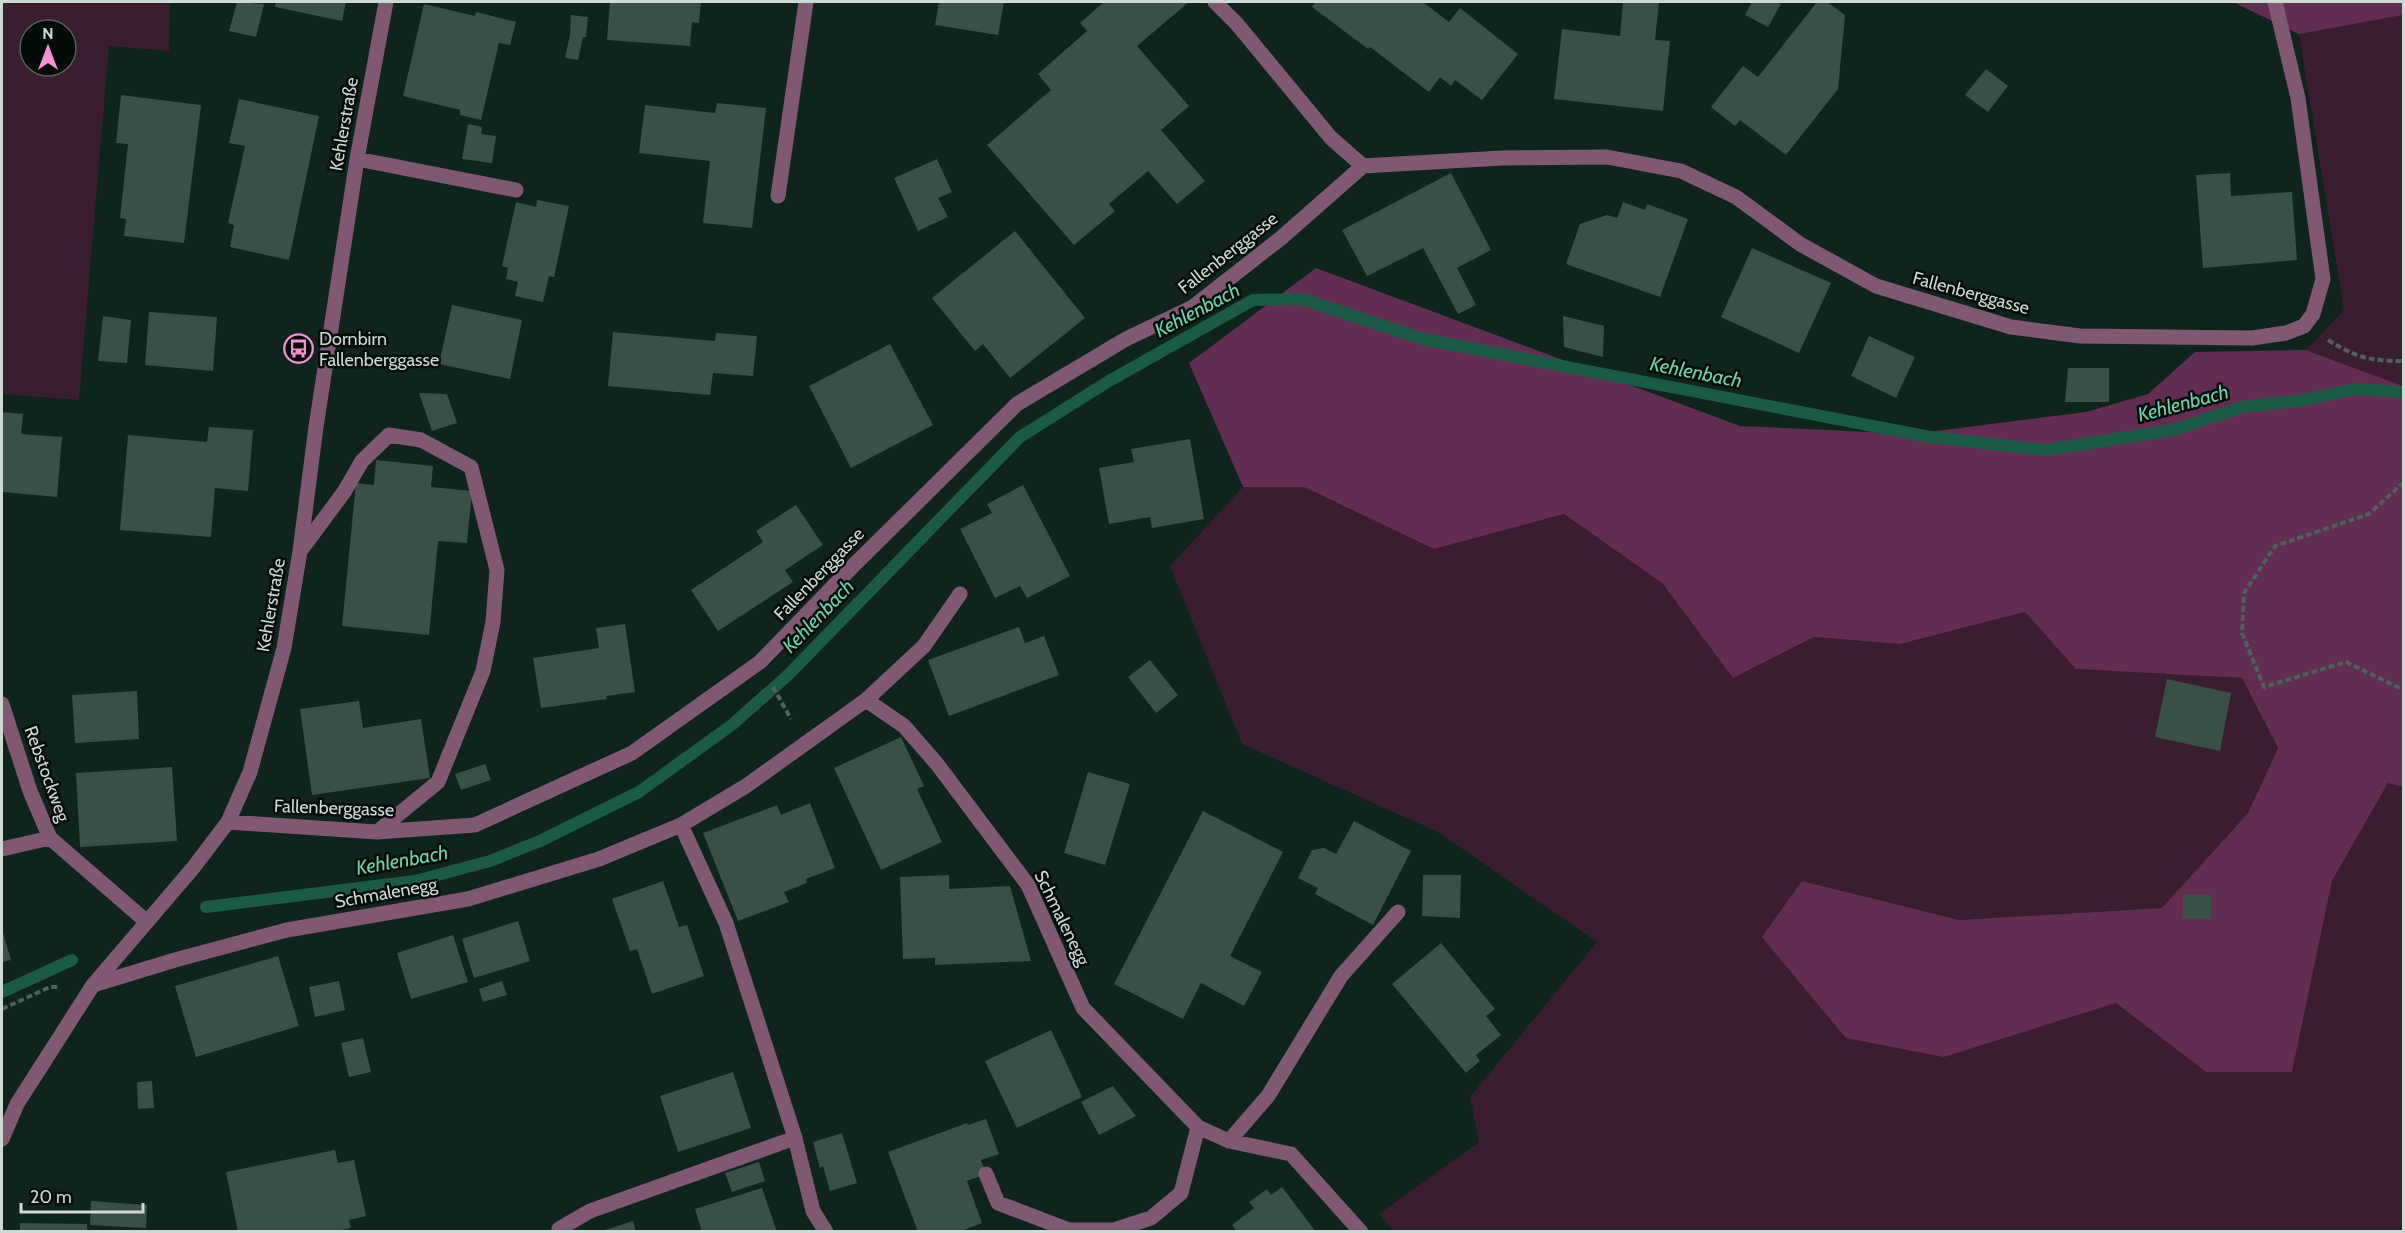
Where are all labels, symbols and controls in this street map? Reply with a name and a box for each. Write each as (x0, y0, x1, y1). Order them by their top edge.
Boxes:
north arrow (18, 18, 78, 78)
text: N (42, 24, 54, 43)
street label: Kehlerstraße (325, 75, 363, 173)
street label: Fallenberggasse (1174, 207, 1282, 299)
street label: Fallenberggasse (1910, 267, 2032, 319)
water label: Kehlenbach (1150, 278, 1244, 342)
place label: Dornbirn Fallenberggasse (319, 328, 439, 371)
bus stop icon: Dornbirn Fallenberggasse (282, 333, 314, 365)
water label: Kehlenbach (1648, 351, 1744, 393)
water label: Kehlenbach (2135, 379, 2231, 427)
street label: Fallenberggasse (769, 523, 869, 625)
street label: Kehlerstraße (252, 556, 290, 654)
water label: Kehlenbach (777, 574, 859, 658)
street label: Rebstockweg (19, 723, 75, 826)
street label: Fallenberggasse (274, 795, 394, 821)
water label: Kehlenbach (354, 840, 450, 880)
street label: Schmalenegg (1029, 867, 1095, 970)
street label: Schmalenegg (333, 873, 440, 913)
scale bar (21, 1176, 142, 1214)
text: 20 m (30, 1186, 72, 1208)

